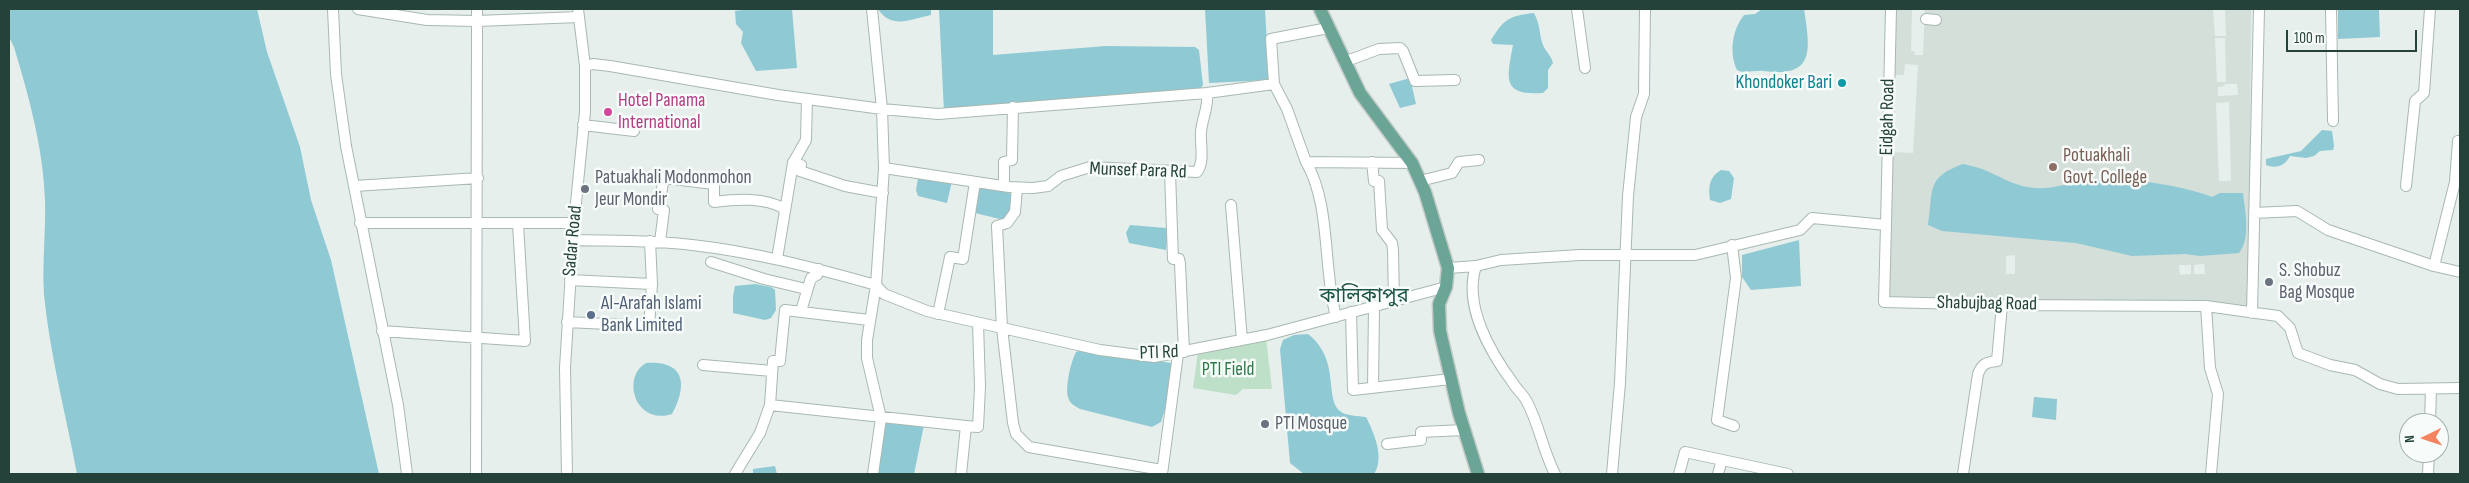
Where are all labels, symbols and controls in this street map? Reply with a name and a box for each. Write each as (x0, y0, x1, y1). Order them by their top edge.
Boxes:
scale bar (2289, 20, 2420, 52)
text: 100 m (2294, 29, 2325, 48)
place label: Khondoker Bari (1736, 72, 1832, 94)
marker: Khondoker Bari (1836, 77, 1848, 89)
street label: Eidgah Road (1876, 78, 1900, 156)
place label: Hotel Panama International (618, 90, 705, 134)
marker: Hotel Panama International (602, 106, 614, 118)
place label: Potuakhali Govt. College (2063, 145, 2147, 189)
street label: Munsef Para Rd (1089, 158, 1187, 184)
marker: Potuakhali Govt. College (2047, 161, 2059, 173)
place label: Patuakhali Modonmohon Jeur Mondir (595, 167, 752, 211)
marker: Patuakhali Modonmohon Jeur Mondir (579, 183, 591, 195)
street label: Sadar Road (559, 205, 587, 277)
place label: S. Shobuz Bag Mosque (2279, 260, 2355, 304)
marker: S. Shobuz Bag Mosque (2263, 276, 2275, 288)
district label: কালিকাপুর (1319, 285, 1409, 309)
street label: Shabujbag Road (1937, 292, 2037, 316)
place label: Al-Arafah Islami Bank Limited (601, 293, 701, 337)
marker: Al-Arafah Islami Bank Limited (585, 309, 597, 321)
street label: PTI Rd (1139, 341, 1179, 365)
park label: PTI Field (1202, 359, 1254, 381)
place label: PTI Mosque (1275, 413, 1347, 435)
north arrow (2399, 413, 2449, 463)
marker: PTI Mosque (1259, 418, 1271, 430)
text: N (2401, 435, 2418, 443)

